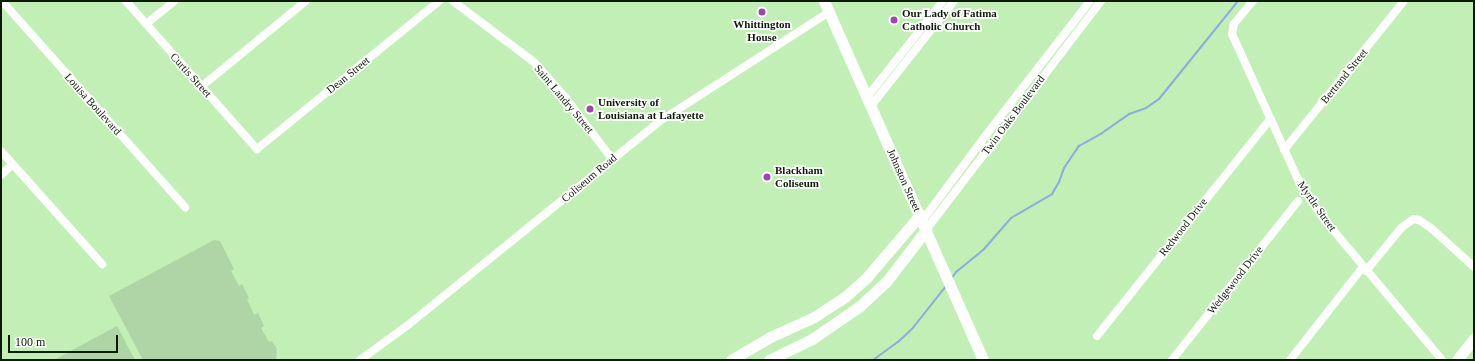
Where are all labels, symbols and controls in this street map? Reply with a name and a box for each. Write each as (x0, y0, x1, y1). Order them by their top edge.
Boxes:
marker: Whittington House (757, 7, 767, 17)
place label: Our Lady of Fatima Catholic Church (902, 7, 997, 33)
marker: Our Lady of Fatima Catholic Church (889, 15, 899, 25)
place label: Whittington House (733, 18, 791, 44)
street label: Bertrand Street (1318, 46, 1370, 106)
street label: Curtis Street (168, 50, 214, 100)
street label: Dean Street (324, 54, 372, 96)
street label: Saint Landry Street (531, 62, 597, 136)
street label: Louisa Boulevard (62, 70, 124, 138)
street label: Twin Oaks Boulevard (979, 73, 1047, 157)
place label: University of Louisiana at Lafayette (598, 96, 704, 122)
marker: University of Louisiana at Lafayette (585, 104, 595, 114)
street label: Johnston Street (884, 146, 924, 214)
street label: Coliseum Road (559, 151, 619, 205)
place label: Blackham Coliseum (775, 164, 823, 190)
marker: Blackham Coliseum (762, 172, 772, 182)
street label: Myrtle Street (1295, 178, 1339, 234)
street label: Redwood Drive (1156, 195, 1210, 259)
street label: Wedgewood Drive (1204, 243, 1266, 317)
scale bar (10, 327, 120, 353)
text: 100 m (15, 335, 45, 349)

